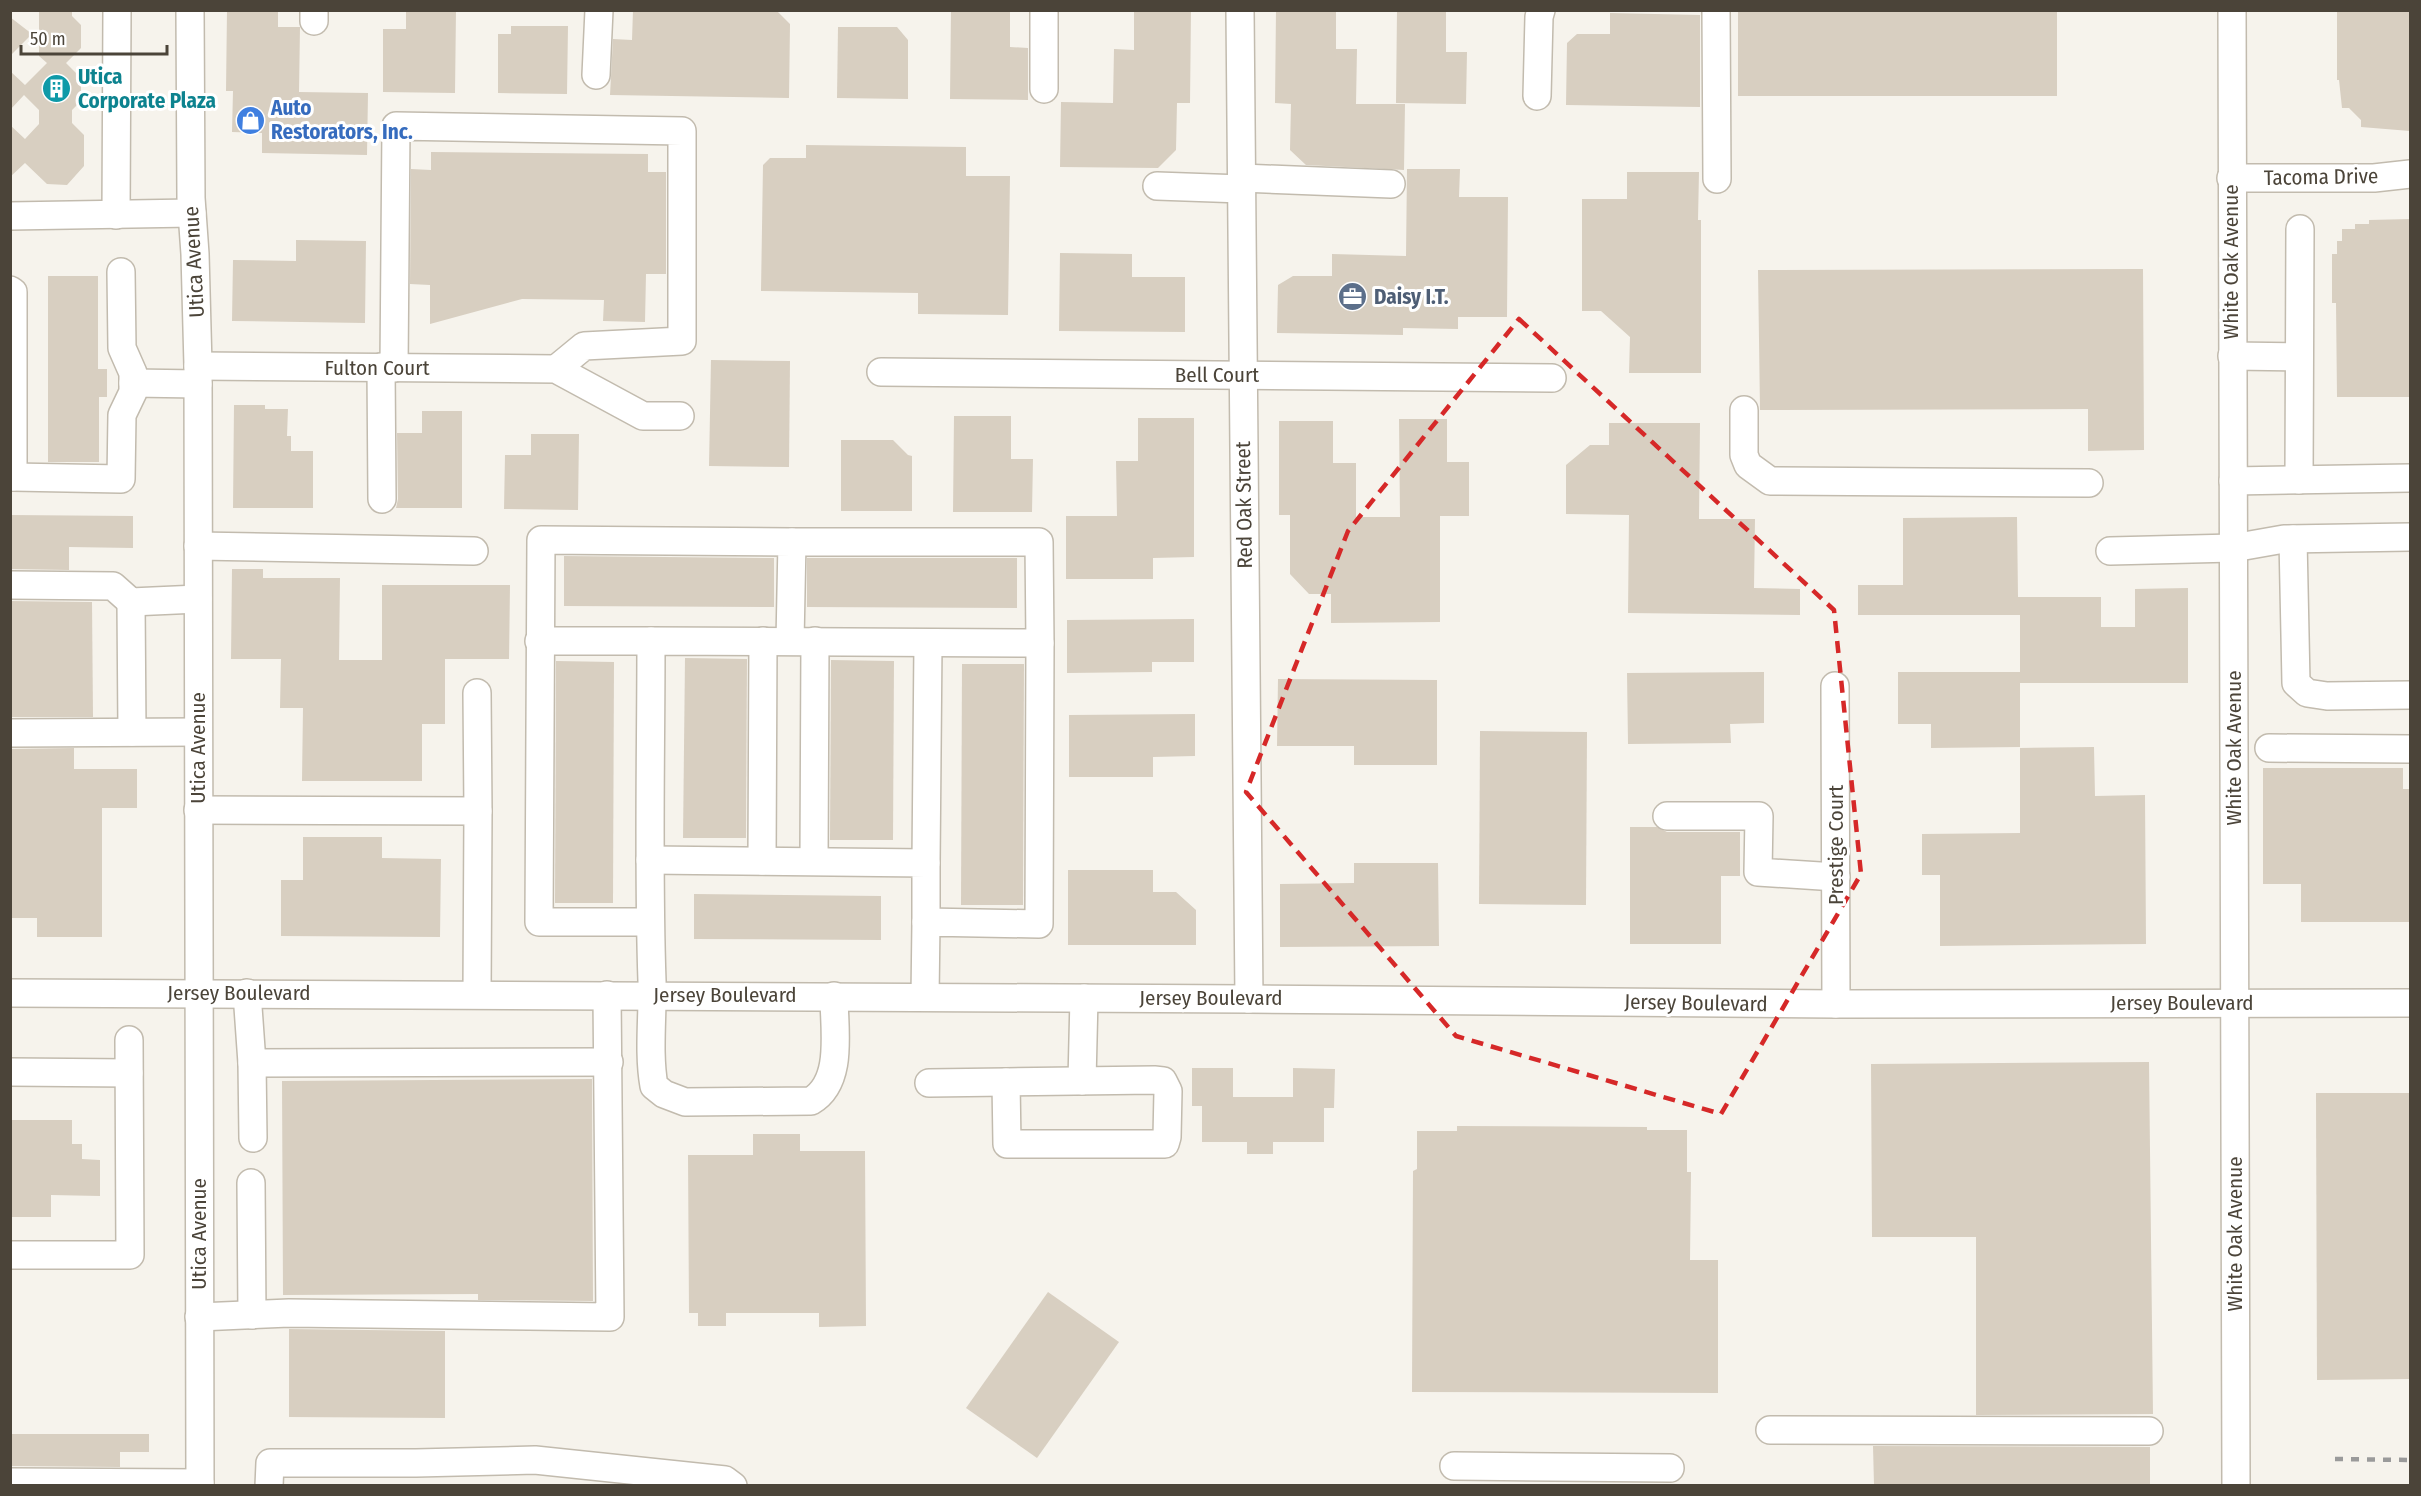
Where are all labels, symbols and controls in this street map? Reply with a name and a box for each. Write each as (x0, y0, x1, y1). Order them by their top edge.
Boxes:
scale bar (21, 18, 166, 56)
text: 50 m (30, 28, 66, 50)
place label: Utica Corporate Plaza (78, 64, 216, 114)
building icon: Utica Corporate Plaza (41, 73, 73, 105)
place label: Auto Restorators, Inc. (270, 95, 413, 145)
shop icon: Auto Restorators, Inc. (234, 104, 266, 136)
street label: Tacoma Drive (2264, 163, 2378, 191)
street label: White Oak Avenue (2218, 184, 2244, 340)
street label: Utica Avenue (178, 206, 210, 318)
office icon: Daisy I.T. (1337, 281, 1369, 313)
place label: Daisy I.T. (1374, 284, 1449, 310)
street label: Fulton Court (324, 355, 430, 381)
street label: Bell Court (1175, 362, 1259, 388)
street label: Red Oak Street (1230, 441, 1258, 569)
street label: White Oak Avenue (2221, 670, 2247, 826)
street label: Utica Avenue (185, 692, 211, 804)
street label: Prestige Court (1823, 785, 1849, 905)
street label: Jersey Boulevard (167, 980, 311, 1006)
street label: Jersey Boulevard (653, 982, 797, 1008)
street label: Jersey Boulevard (1139, 985, 1283, 1011)
street label: Jersey Boulevard (1624, 989, 1768, 1017)
street label: Jersey Boulevard (2110, 990, 2254, 1016)
street label: White Oak Avenue (2222, 1156, 2248, 1312)
street label: Utica Avenue (186, 1178, 212, 1290)

